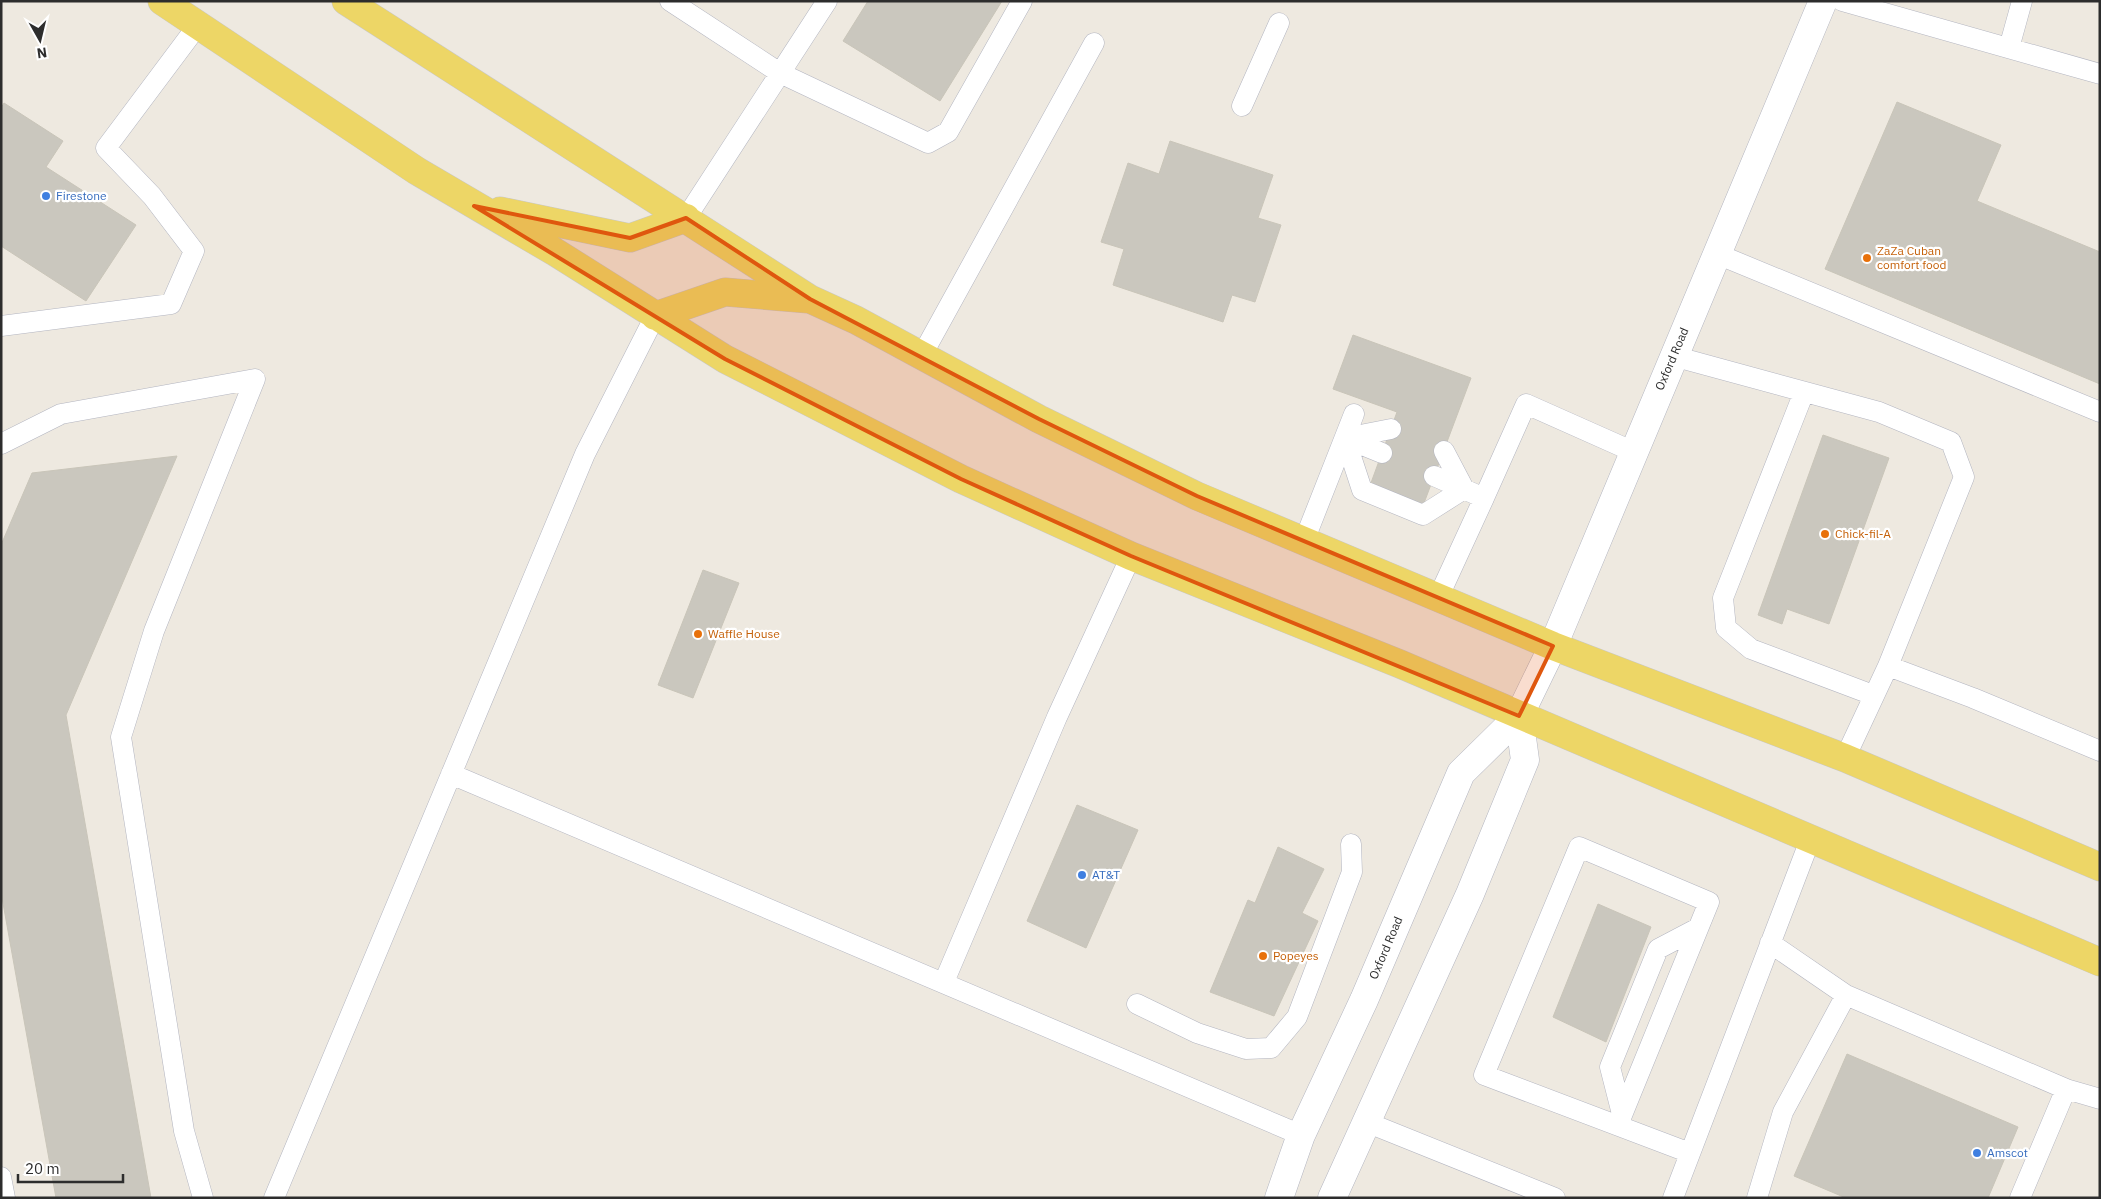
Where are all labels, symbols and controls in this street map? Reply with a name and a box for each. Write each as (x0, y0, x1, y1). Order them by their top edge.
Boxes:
north arrow (15, 15, 65, 65)
text: N (36, 43, 48, 62)
place label: Firestone (56, 188, 107, 203)
marker: Firestone (40, 190, 52, 202)
place label: ZaZa Cuban comfort food (1877, 243, 1946, 272)
marker: ZaZa Cuban comfort food (1861, 252, 1873, 264)
street label: Oxford Road (1652, 325, 1692, 393)
place label: Chick-fil-A (1835, 526, 1891, 541)
marker: Chick-fil-A (1819, 528, 1831, 540)
place label: Waffle House (708, 626, 780, 641)
marker: Waffle House (692, 628, 704, 640)
place label: AT&T (1092, 867, 1120, 882)
marker: AT&T (1076, 869, 1088, 881)
street label: Oxford Road (1366, 914, 1406, 982)
place label: Popeyes (1273, 948, 1319, 963)
marker: Popeyes (1257, 950, 1269, 962)
place label: Amscot (1987, 1145, 2028, 1160)
marker: Amscot (1971, 1147, 1983, 1159)
scale bar (18, 1152, 122, 1184)
text: 20 m (25, 1159, 60, 1178)

